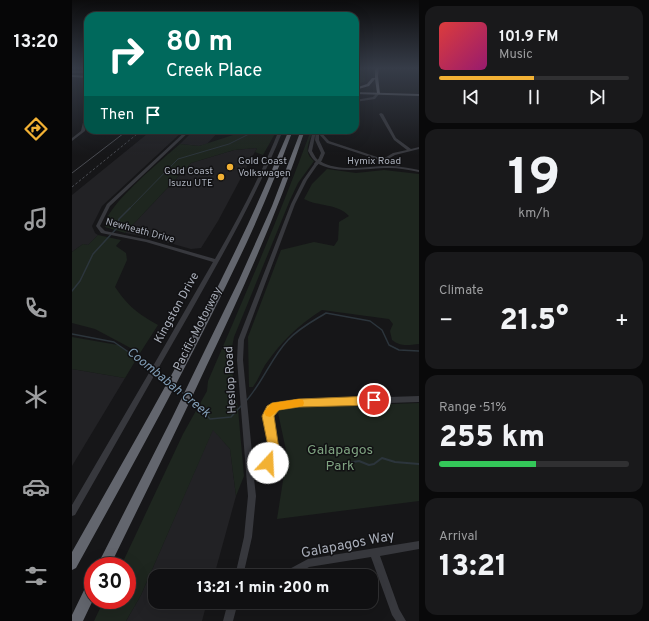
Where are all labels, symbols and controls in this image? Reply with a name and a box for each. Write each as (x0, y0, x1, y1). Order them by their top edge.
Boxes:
text: 80 m (166, 25, 233, 61)
icon: right (100, 28, 152, 80)
text: 101.9 FM (499, 28, 558, 47)
text: 13:20 (13, 31, 59, 54)
text: Music (499, 47, 533, 63)
text: Creek Place (166, 60, 262, 83)
icon: previous (460, 86, 482, 108)
icon: pause (523, 86, 545, 108)
icon: next (586, 86, 608, 108)
icon: arrive (142, 104, 164, 126)
text: Then (100, 106, 134, 125)
icon: directions (22, 115, 50, 143)
text: 19 (508, 147, 560, 213)
place label: Gold Coast Volkswagen (238, 155, 291, 180)
street label: Hymix Road (347, 155, 401, 168)
marker: Gold Coast Volkswagen (225, 162, 235, 172)
place label: Gold Coast Isuzu UTE (164, 165, 213, 190)
marker: Gold Coast Isuzu UTE (216, 172, 226, 182)
icon: music (22, 205, 50, 233)
text: km/h (518, 206, 550, 222)
street label: Newheath Drive (104, 216, 176, 246)
street label: Kingston Drive (151, 269, 203, 347)
text: Climate (439, 283, 484, 299)
street label: Pacific Motorway (170, 284, 226, 374)
icon: phone (22, 294, 50, 322)
text: 21.5° (499, 303, 569, 340)
text: − (439, 308, 453, 335)
text: + (615, 308, 629, 335)
water label: Coombabah Creek (123, 344, 213, 422)
street label: Heslop Road (221, 346, 241, 414)
icon: climate (22, 383, 50, 411)
pin (357, 383, 391, 417)
icon: arrive (363, 389, 385, 411)
text: Range · 51% (439, 400, 507, 416)
text: 255 km (439, 420, 545, 457)
position arrow (247, 442, 289, 484)
park label: Galapagos Park (307, 442, 373, 475)
icon: car (22, 473, 50, 501)
street label: Galapagos Way (300, 528, 396, 562)
text: Arrival (439, 529, 478, 545)
text: 13:21 (439, 549, 507, 586)
speed limit sign: 30 (84, 557, 136, 609)
icon: filters (22, 562, 50, 590)
text: 13:21 · 1 min · 200 m (197, 579, 329, 598)

